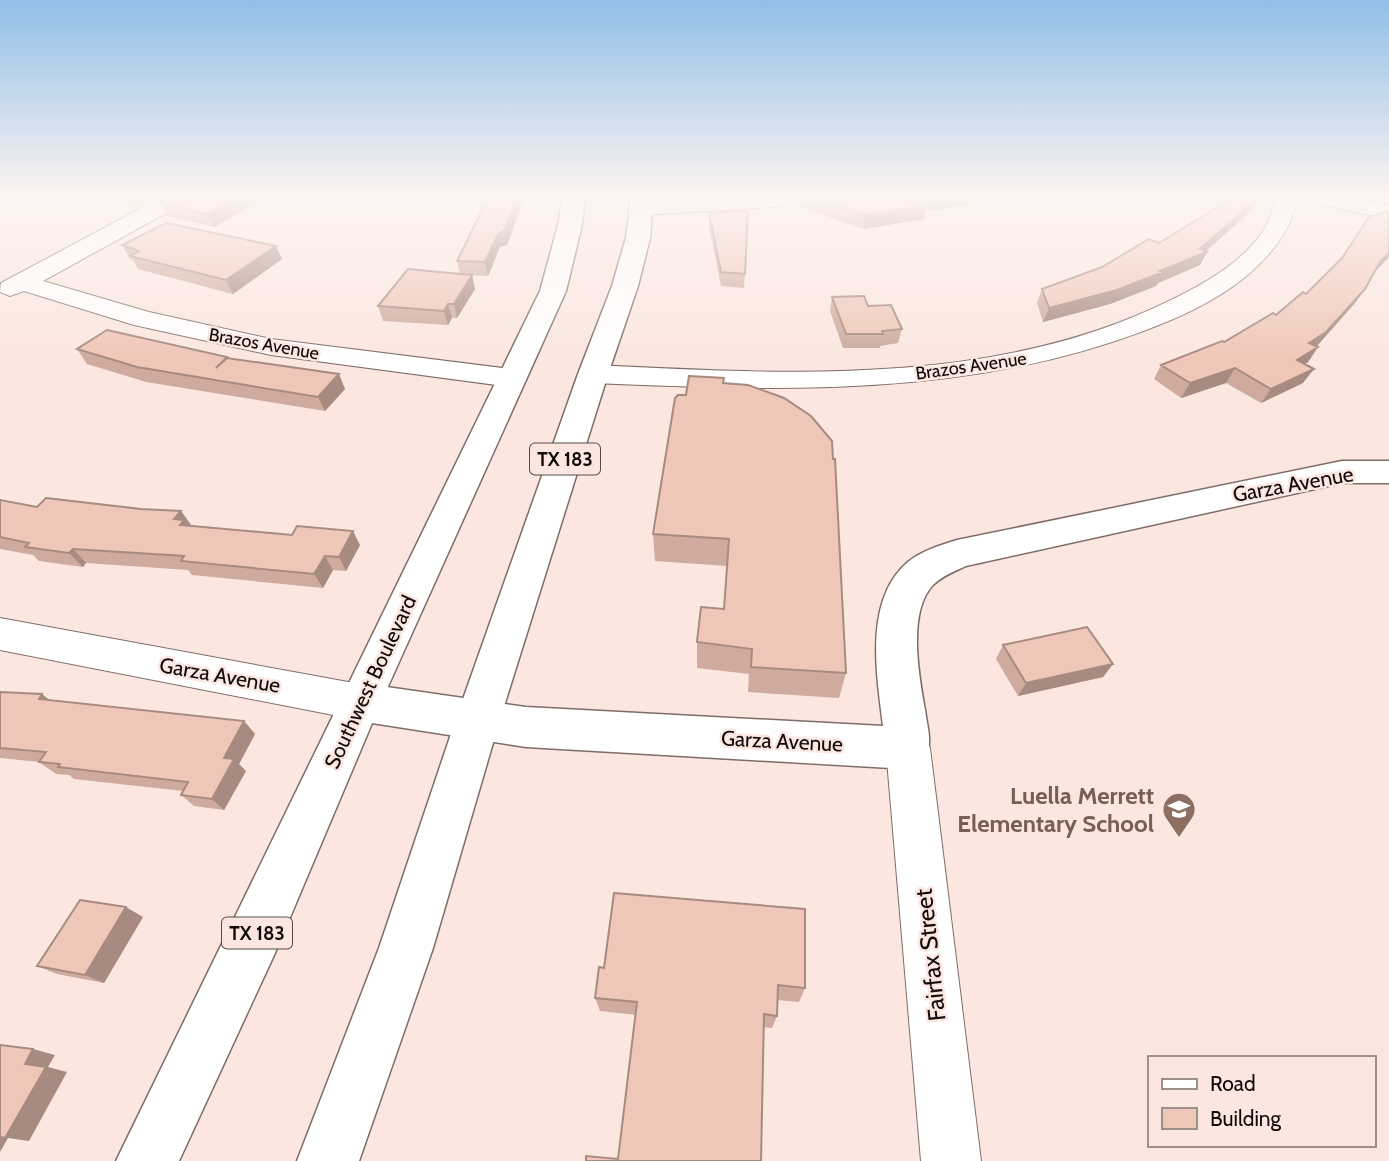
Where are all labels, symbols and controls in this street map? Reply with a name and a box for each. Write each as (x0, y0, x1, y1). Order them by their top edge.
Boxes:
street label: Brazos Avenue (207, 323, 321, 365)
street label: Brazos Avenue (914, 347, 1028, 385)
road number: TX 183 (530, 444, 600, 474)
street label: Garza Avenue (1231, 461, 1356, 507)
street label: Southwest Boulevard (319, 591, 421, 773)
street label: Garza Avenue (158, 652, 283, 698)
street label: Garza Avenue (720, 725, 844, 757)
place label: Luella Merrett Elementary School (957, 781, 1154, 838)
school or university icon: Luella Merrett Elementary School (1160, 790, 1198, 839)
street label: Fairfax Street (909, 887, 951, 1023)
road number: TX 183 (222, 917, 292, 948)
legend (1148, 1056, 1375, 1147)
text: Road (1210, 1071, 1256, 1096)
text: Building (1210, 1106, 1282, 1131)

